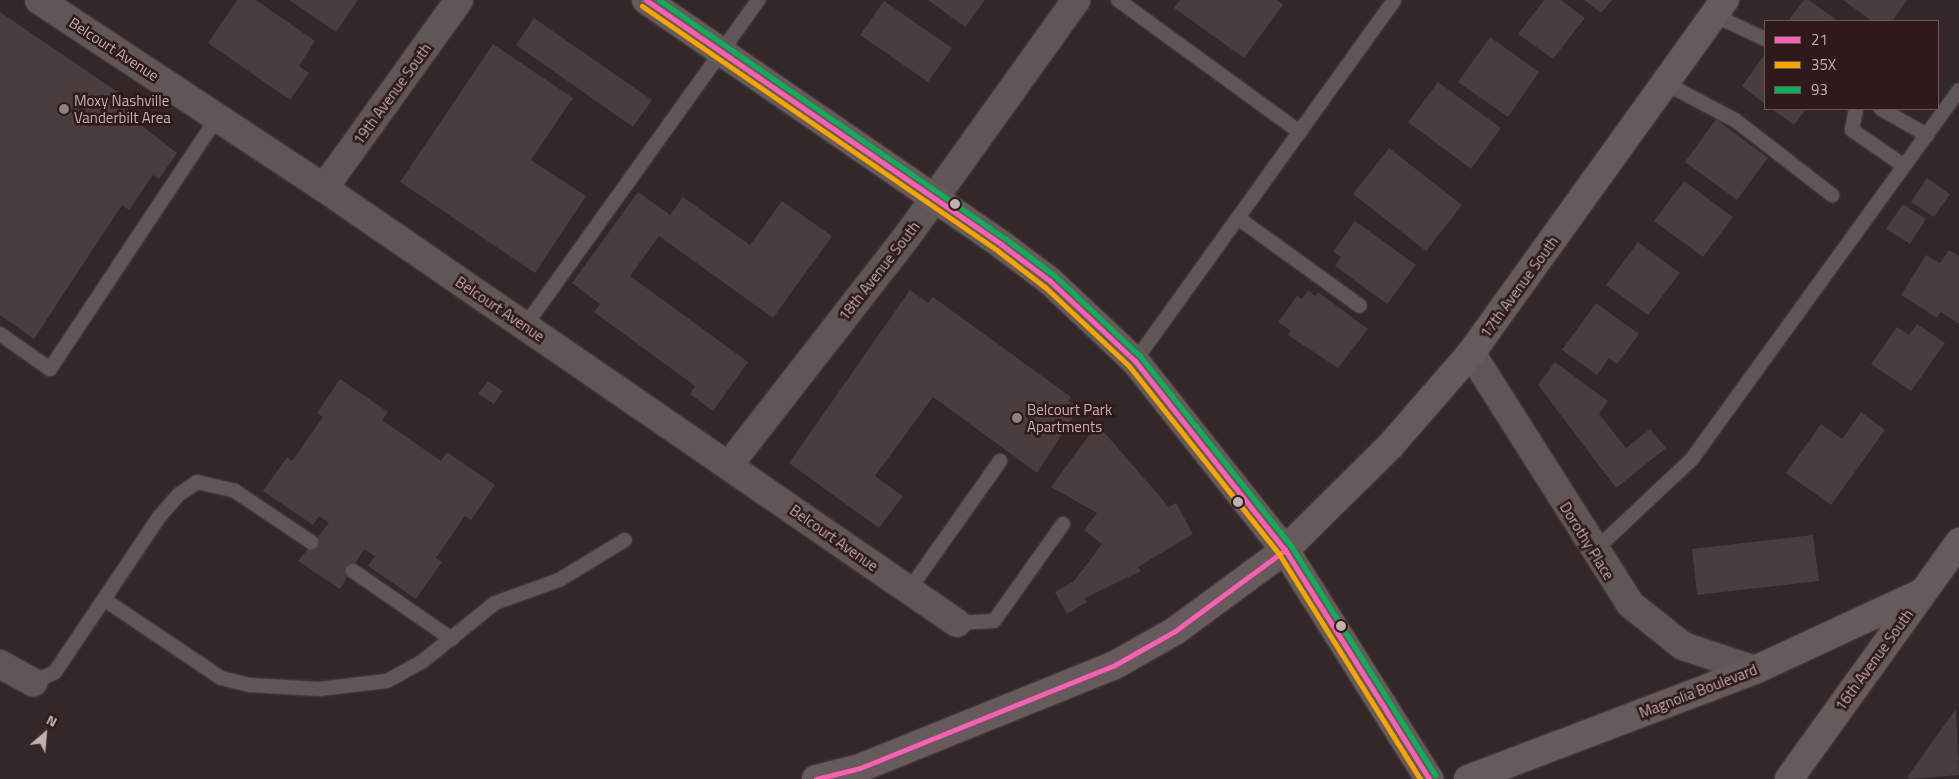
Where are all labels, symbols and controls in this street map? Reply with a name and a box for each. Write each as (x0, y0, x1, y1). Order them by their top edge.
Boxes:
street label: Belcourt Avenue (66, 13, 162, 85)
legend (1764, 20, 1939, 110)
text: 21 (1811, 28, 1828, 51)
street label: 19th Avenue South (349, 40, 435, 148)
text: 35X (1811, 53, 1836, 76)
text: 93 (1811, 78, 1828, 101)
place label: Moxy Nashville Vanderbilt Area (74, 91, 171, 126)
marker: Moxy Nashville Vanderbilt Area (58, 103, 70, 115)
unlabelled marker (950, 199, 960, 209)
street label: 18th Avenue South (835, 218, 923, 324)
street label: 17th Avenue South (1476, 233, 1562, 341)
street label: Belcourt Avenue (452, 273, 548, 345)
place label: Belcourt Park Apartments (1027, 400, 1112, 435)
marker: Belcourt Park Apartments (1011, 412, 1023, 424)
unlabelled marker (1233, 497, 1243, 507)
street label: Dorothy Place (1556, 499, 1618, 583)
street label: Belcourt Avenue (787, 501, 881, 575)
street label: 16th Avenue South (1831, 606, 1917, 714)
unlabelled marker (1336, 621, 1346, 631)
street label: Magnolia Boulevard (1636, 660, 1760, 722)
north arrow (20, 709, 70, 759)
text: N (43, 709, 61, 732)

